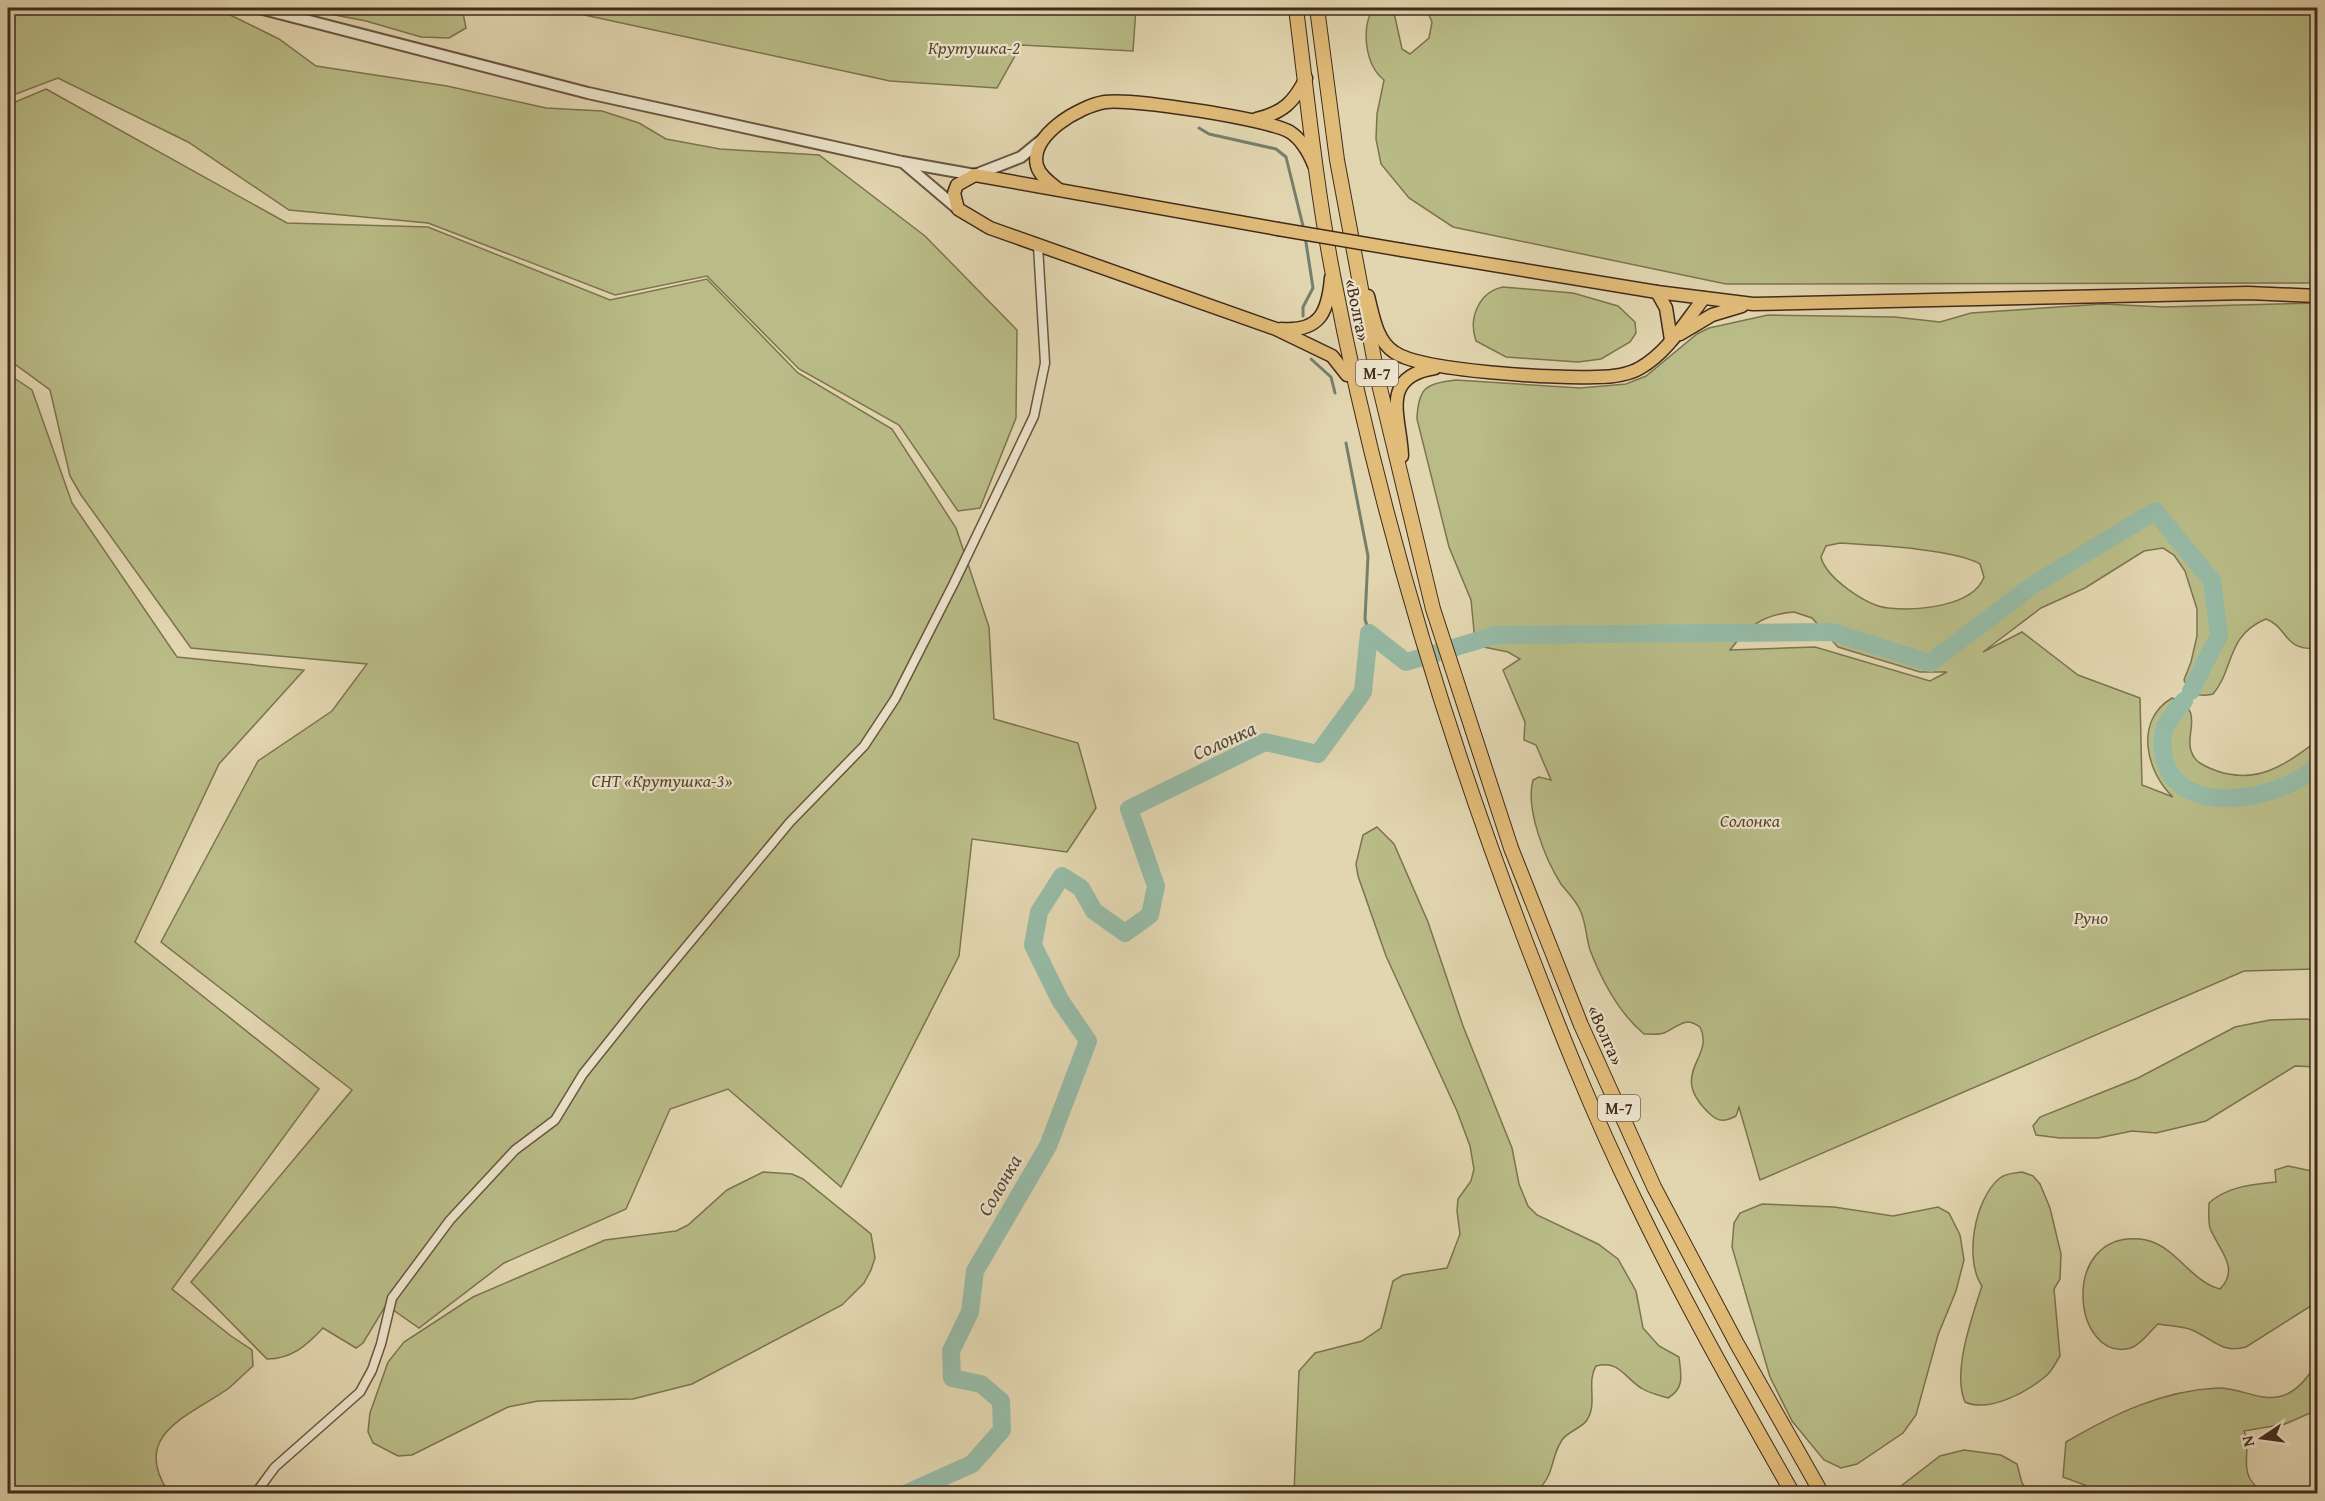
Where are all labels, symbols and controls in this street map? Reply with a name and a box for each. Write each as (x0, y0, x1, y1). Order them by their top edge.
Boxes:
park label: Крутушка-2 (928, 34, 1020, 61)
street label: «Волга» (1338, 276, 1378, 344)
road number: М-7 (1356, 360, 1398, 386)
water label: Солонка (1188, 713, 1261, 767)
park label: СНТ «Крутушка-3» (592, 767, 732, 794)
park label: Солонка (1720, 807, 1781, 834)
park label: Руно (2073, 904, 2108, 931)
street label: «Волга» (1581, 1001, 1631, 1069)
road number: М-7 (1598, 1095, 1640, 1121)
water label: Солонка (970, 1148, 1029, 1221)
north arrow (2232, 1408, 2292, 1468)
text: N (2234, 1433, 2260, 1449)

